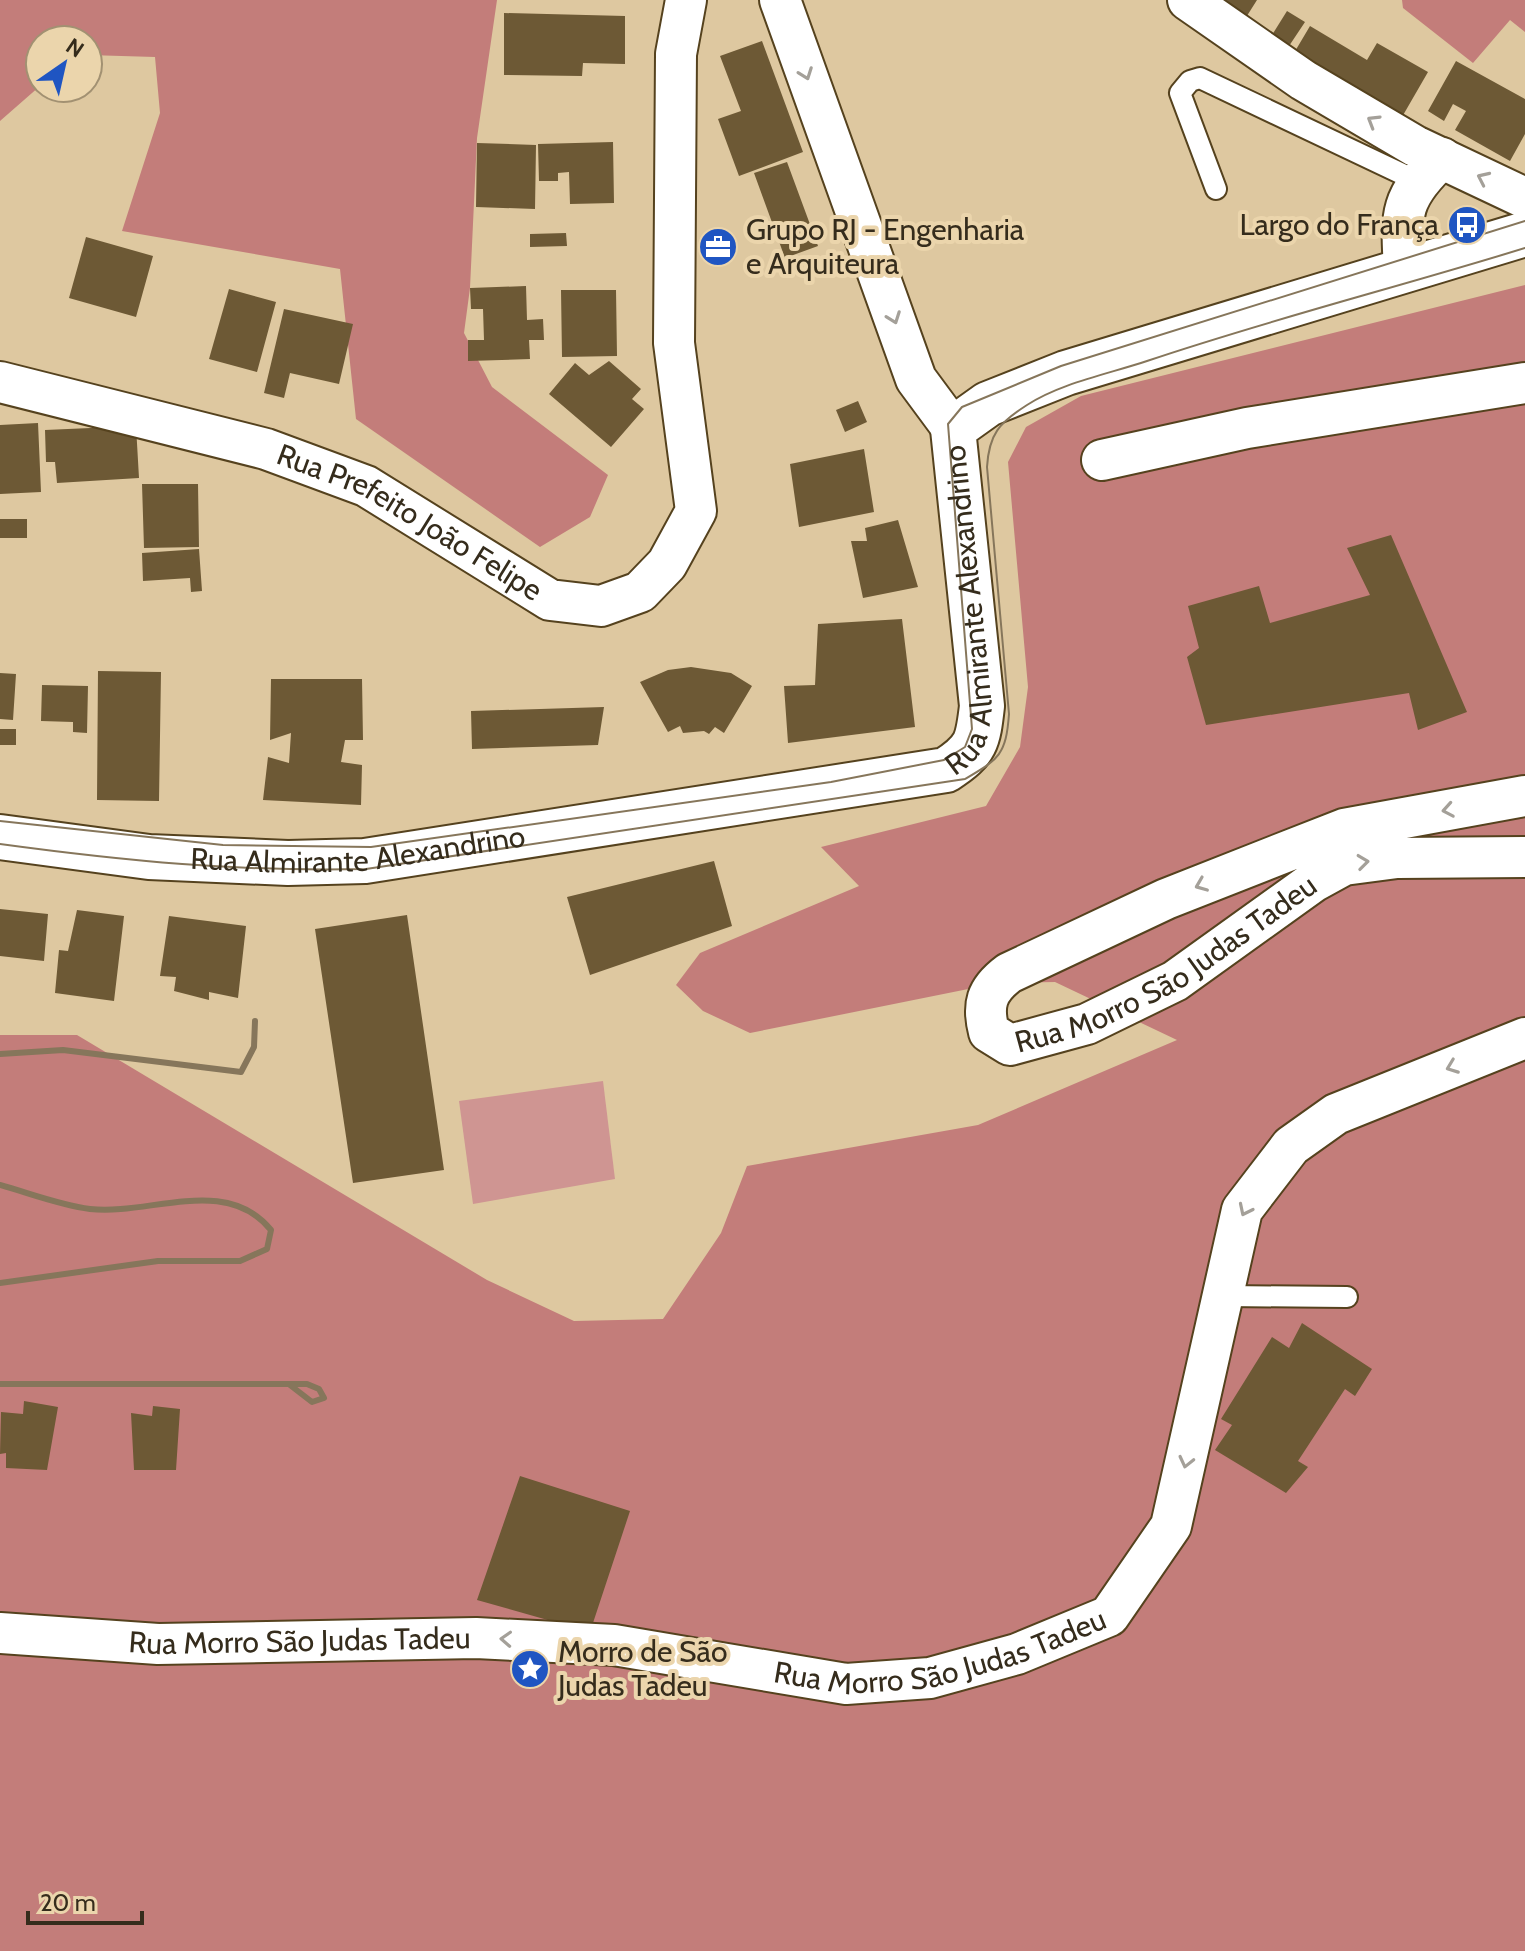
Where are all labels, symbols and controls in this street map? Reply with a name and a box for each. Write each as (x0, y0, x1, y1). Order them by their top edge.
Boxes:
north arrow (24, 24, 104, 104)
text: N (61, 32, 89, 63)
one-way arrow (796, 66, 813, 80)
one-way arrow (1367, 116, 1382, 131)
one-way arrow (1477, 172, 1492, 188)
bus stop icon: Largo do França (1446, 204, 1488, 246)
place label: Largo do França (1239, 206, 1440, 243)
place label: Grupo RJ - Engenharia e Arquiteura (746, 211, 1025, 282)
office icon: Grupo RJ - Engenharia e Arquiteura (697, 226, 739, 268)
one-way arrow (884, 311, 901, 325)
street label: Rua Prefeito João Felipe (272, 436, 549, 609)
street label: Rua Almirante Alexandrino (936, 443, 1000, 783)
one-way arrow (1441, 801, 1455, 818)
street label: Rua Almirante Alexandrino (190, 817, 528, 881)
one-way arrow (1357, 854, 1370, 871)
street label: Rua Morro São Judas Tadeu (1011, 866, 1324, 1061)
one-way arrow (1195, 875, 1209, 892)
one-way arrow (1446, 1057, 1460, 1074)
one-way arrow (1239, 1202, 1255, 1216)
one-way arrow (1178, 1455, 1195, 1469)
street label: Rua Morro São Judas Tadeu (771, 1600, 1111, 1703)
street label: Rua Morro São Judas Tadeu (127, 1619, 471, 1662)
one-way arrow (499, 1631, 512, 1648)
place label: Morro de São Judas Tadeu (557, 1633, 728, 1704)
place icon: Morro de São Judas Tadeu (509, 1648, 551, 1690)
scale bar (28, 1875, 142, 1925)
text: 20 m (40, 1888, 96, 1917)

